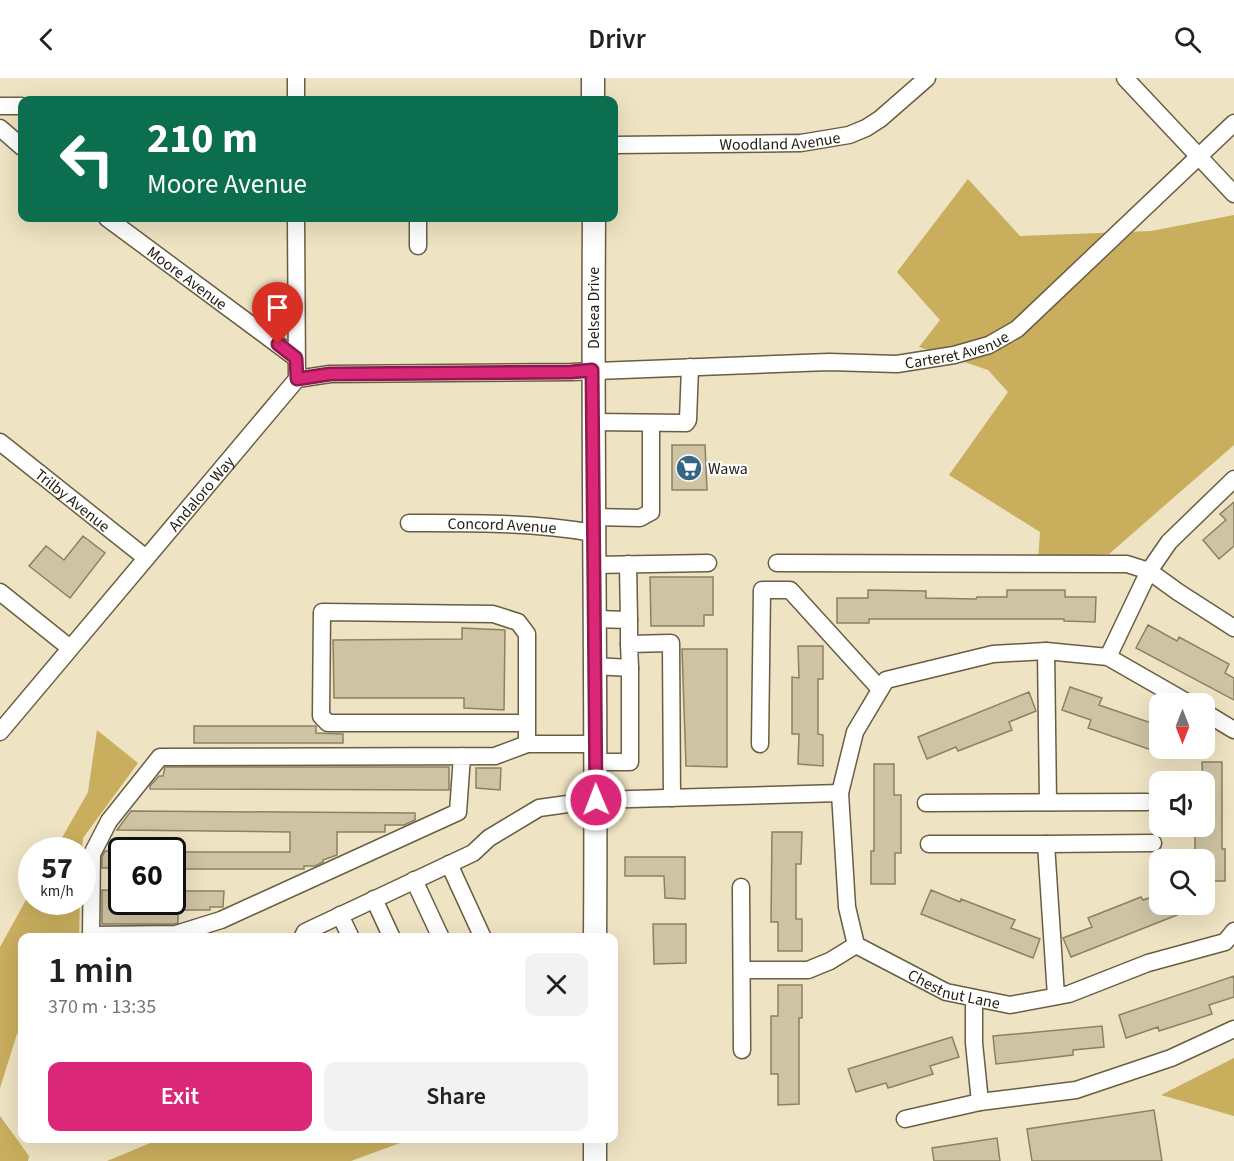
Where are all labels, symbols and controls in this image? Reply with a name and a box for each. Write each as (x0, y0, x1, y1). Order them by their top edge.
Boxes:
text: Drivr (588, 20, 646, 59)
icon: back (30, 23, 63, 56)
icon: search (1171, 23, 1204, 56)
text: 210 m (147, 109, 258, 169)
icon: left (48, 120, 126, 198)
street label: Woodland Avenue (719, 127, 842, 156)
text: Moore Avenue (147, 165, 307, 204)
street label: Moore Avenue (142, 241, 231, 315)
street label: Delsea Drive (583, 267, 605, 349)
pin (252, 282, 303, 344)
icon: arrive (261, 291, 294, 324)
street label: Carteret Avenue (903, 326, 1013, 375)
street label: Andaloro Way (163, 451, 240, 536)
supermarket icon: Wawa (674, 453, 704, 483)
place label: Wawa (708, 458, 748, 480)
street label: Trilby Avenue (30, 464, 114, 537)
street label: Concord Avenue (447, 513, 557, 540)
north arrow (1149, 693, 1215, 759)
map controls (1149, 693, 1215, 915)
position arrow (564, 768, 628, 832)
button: sound (1149, 771, 1215, 837)
speed limit sign: 60 (108, 837, 186, 915)
text: 57 (41, 847, 73, 890)
button: search (1149, 849, 1215, 915)
text: km/h (40, 881, 74, 902)
text: 1 min (48, 945, 134, 996)
button: close (525, 953, 588, 1016)
street label: Chestnut Lane (904, 964, 1002, 1015)
text: 370 m · 13:35 (48, 993, 156, 1021)
button: Exit (48, 1062, 312, 1131)
button: Share (324, 1062, 588, 1131)

